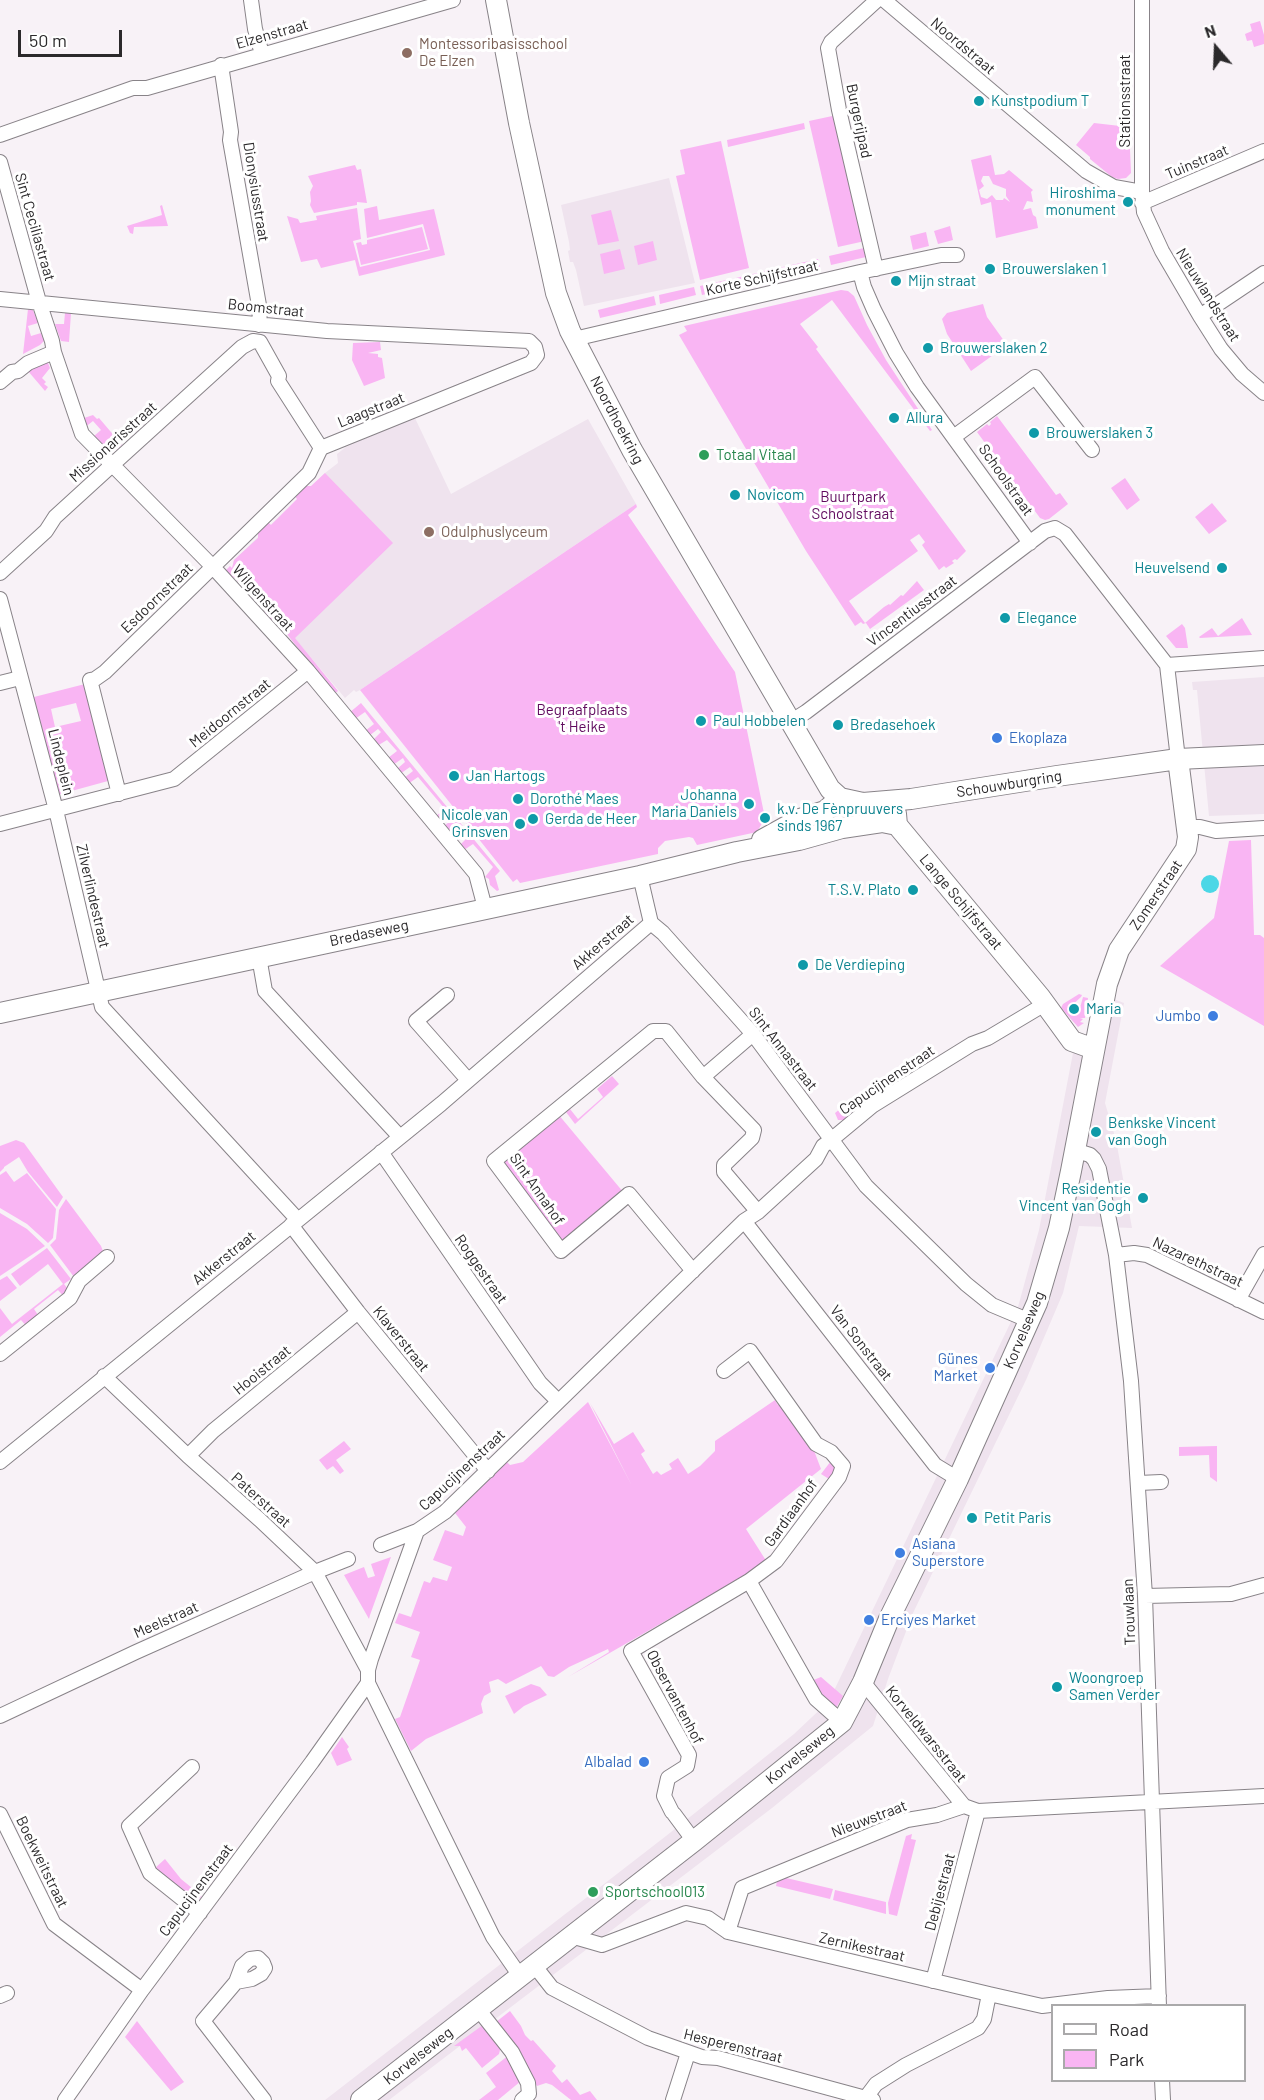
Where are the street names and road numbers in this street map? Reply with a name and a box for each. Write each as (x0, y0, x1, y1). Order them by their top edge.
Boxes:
street label: Noordstraat (927, 14, 999, 78)
street label: Elzenstraat (234, 15, 310, 53)
street label: Stationsstraat (1116, 54, 1134, 148)
street label: Burgerijpad (842, 82, 876, 160)
street label: Dionysiusstraat (239, 141, 273, 243)
street label: Tuinstraat (1163, 141, 1231, 183)
street label: Sint Ceciliastraat (11, 171, 59, 283)
street label: Nieuwlandstraat (1172, 245, 1244, 345)
street label: Korte Schijfstraat (704, 256, 820, 300)
street label: Boomstraat (227, 295, 305, 321)
street label: Noordhoekring (586, 373, 648, 467)
street label: Laagstraat (335, 388, 407, 432)
street label: Missionarisstraat (66, 398, 160, 486)
street label: Schoolstraat (975, 441, 1037, 519)
street label: Esdoornstraat (117, 559, 197, 637)
street label: Wilgenstraat (228, 561, 298, 635)
street label: Vincentiusstraat (864, 571, 960, 651)
street label: Meidoornstraat (186, 675, 274, 751)
street label: Lindeplein (44, 727, 78, 797)
street label: Schouwburgring (955, 767, 1063, 801)
street label: Zilverlindestraat (72, 842, 114, 950)
street label: Lange Schijfstraat (916, 851, 1006, 953)
street label: Zomerstraat (1126, 856, 1186, 934)
street label: Akkerstraat (568, 910, 638, 974)
street label: Bredaseweg (328, 916, 410, 950)
street label: Sint Annastraat (745, 1004, 821, 1094)
street label: Capucijnenstraat (836, 1041, 938, 1119)
street label: Sint Annahof (506, 1150, 568, 1228)
street label: Akkerstraat (189, 1227, 259, 1289)
street label: Roggestraat (451, 1231, 511, 1307)
street label: Nazarethstraat (1150, 1233, 1246, 1291)
street label: Korvelseweg (1000, 1288, 1048, 1372)
street label: Van Sonstraat (826, 1302, 896, 1384)
street label: Klaverstraat (369, 1303, 433, 1375)
street label: Hooistraat (230, 1341, 294, 1399)
street label: Capucijnenstraat (415, 1426, 509, 1514)
street label: Paterstraat (228, 1469, 294, 1531)
street label: Gardiaanhof (761, 1476, 821, 1550)
street label: Trouwlaan (1119, 1578, 1139, 1646)
street label: Meelstraat (131, 1598, 201, 1642)
street label: Observantenhof (643, 1647, 707, 1747)
street label: Korveldwarsstraat (882, 1682, 970, 1786)
street label: Korvelseweg (762, 1722, 838, 1788)
street label: Nieuwstraat (829, 1796, 909, 1842)
street label: Boekweitstraat (12, 1813, 72, 1911)
street label: Capucijnenstraat (155, 1840, 237, 1940)
street label: Debijestraat (921, 1851, 959, 1933)
street label: Zernikestraat (817, 1928, 907, 1966)
street label: Korvelseweg (380, 2023, 456, 2089)
street label: Hesperenstraat (682, 2025, 784, 2067)

